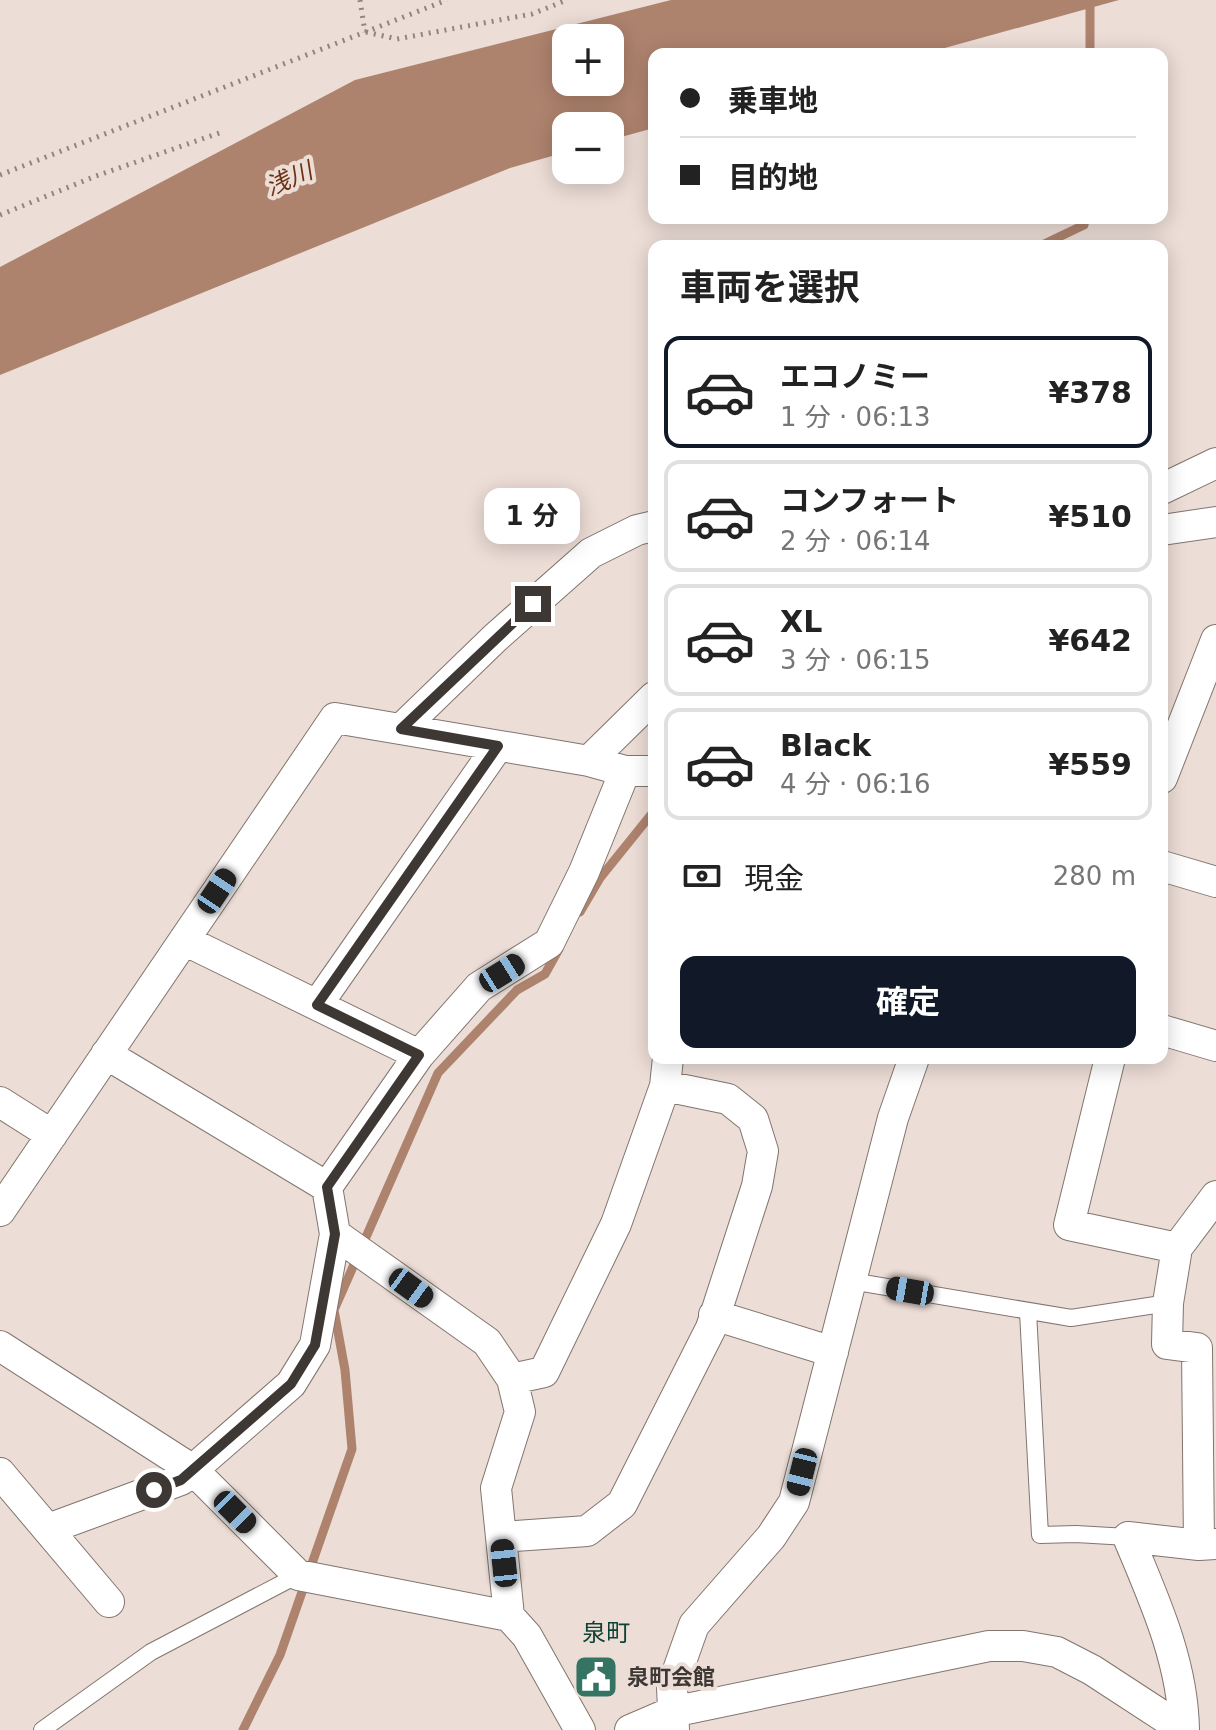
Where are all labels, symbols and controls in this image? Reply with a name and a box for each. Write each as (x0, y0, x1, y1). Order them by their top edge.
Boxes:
map controls (552, 24, 624, 184)
button: + (552, 24, 624, 96)
text: 乗車地 (728, 83, 818, 118)
button: − (552, 112, 624, 184)
water label: 浅川 (261, 156, 319, 201)
text: 目的地 (728, 160, 818, 195)
text: 車両を選択 (680, 267, 860, 308)
icon: car (684, 356, 756, 428)
text: エコノミー (780, 359, 930, 394)
text: ¥378 (1049, 375, 1132, 410)
text: 1 分 · 06:13 (780, 402, 931, 432)
icon: car (684, 480, 756, 552)
text: コンフォート (780, 483, 959, 518)
callout: 1 分 (485, 488, 581, 544)
text: ¥510 (1049, 499, 1132, 534)
text: 1 分 (505, 501, 559, 531)
text: 2 分 · 06:14 (780, 526, 931, 556)
route end (515, 586, 551, 622)
icon: car (684, 604, 756, 676)
text: XL (780, 604, 822, 639)
text: ¥642 (1049, 623, 1132, 658)
text: 3 分 · 06:15 (780, 645, 931, 675)
icon: car (684, 728, 756, 800)
text: Black (780, 728, 871, 763)
text: ¥559 (1049, 747, 1132, 782)
text: 4 分 · 06:16 (780, 769, 931, 799)
icon: cash (680, 854, 724, 898)
text: 現金 (744, 861, 804, 896)
text: 280 m (1053, 861, 1136, 891)
car (194, 864, 240, 918)
car (475, 950, 529, 996)
button: 確定 (680, 956, 1136, 1048)
car (385, 1264, 437, 1312)
car (884, 1275, 936, 1307)
car (785, 1446, 819, 1498)
route start (136, 1472, 172, 1508)
car (210, 1487, 260, 1537)
car (490, 1538, 518, 1588)
district label: 泉町 (582, 1619, 630, 1647)
public building icon: 泉町会館 (572, 1653, 620, 1701)
place label: 泉町会館 (627, 1665, 715, 1690)

